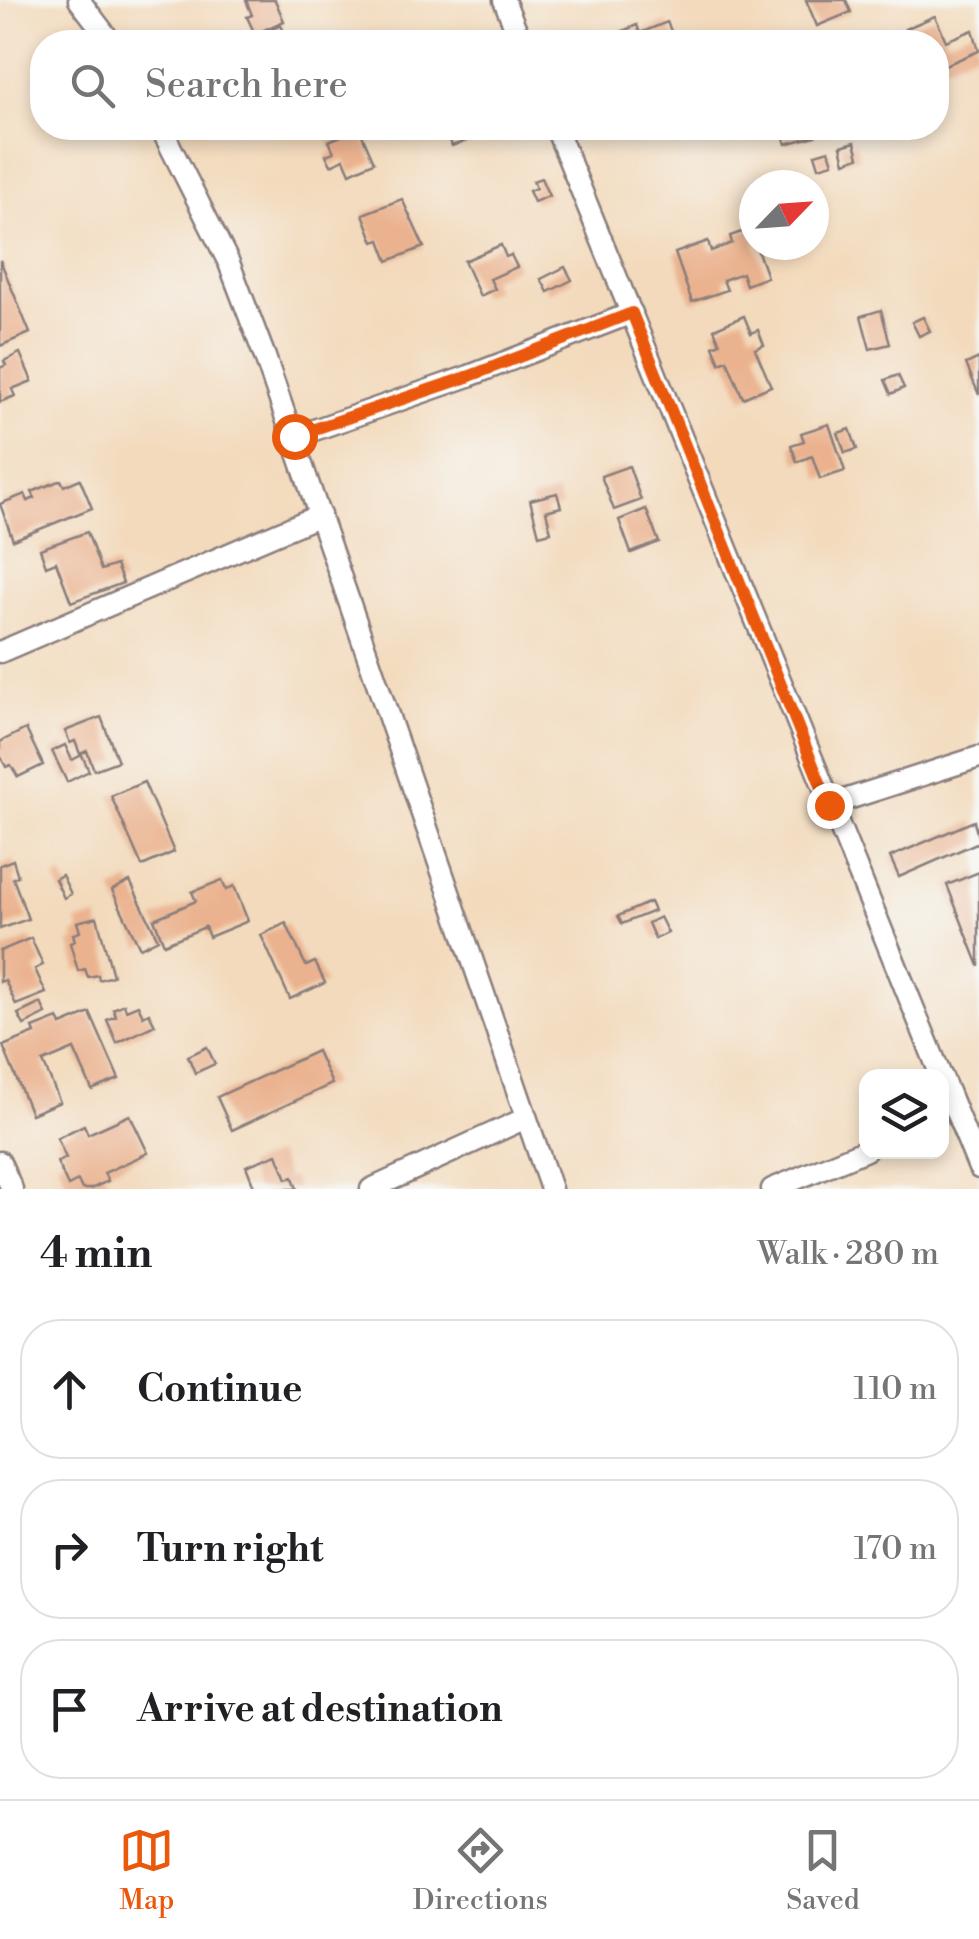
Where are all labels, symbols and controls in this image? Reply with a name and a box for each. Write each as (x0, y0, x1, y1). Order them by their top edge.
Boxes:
search box (30, 30, 949, 140)
icon: search (65, 58, 120, 113)
text: Search here (145, 62, 348, 109)
north arrow (739, 170, 829, 260)
route start (272, 414, 318, 460)
route end (807, 783, 853, 829)
map controls (859, 1069, 949, 1159)
button: layers (859, 1069, 949, 1159)
text: 4 min (40, 1228, 152, 1281)
text: Walk · 280 m (757, 1234, 939, 1274)
icon: ahead (42, 1362, 97, 1417)
text: Continue (137, 1366, 302, 1413)
text: 110 m (854, 1369, 937, 1409)
icon: right (42, 1522, 97, 1577)
text: Turn right (137, 1526, 323, 1573)
text: 170 m (854, 1529, 937, 1569)
icon: arrive (42, 1682, 97, 1737)
text: Arrive at destination (137, 1686, 503, 1733)
tab: Map (119, 1823, 174, 1918)
tab: Directions (413, 1823, 548, 1918)
tab: Saved (786, 1823, 860, 1918)

